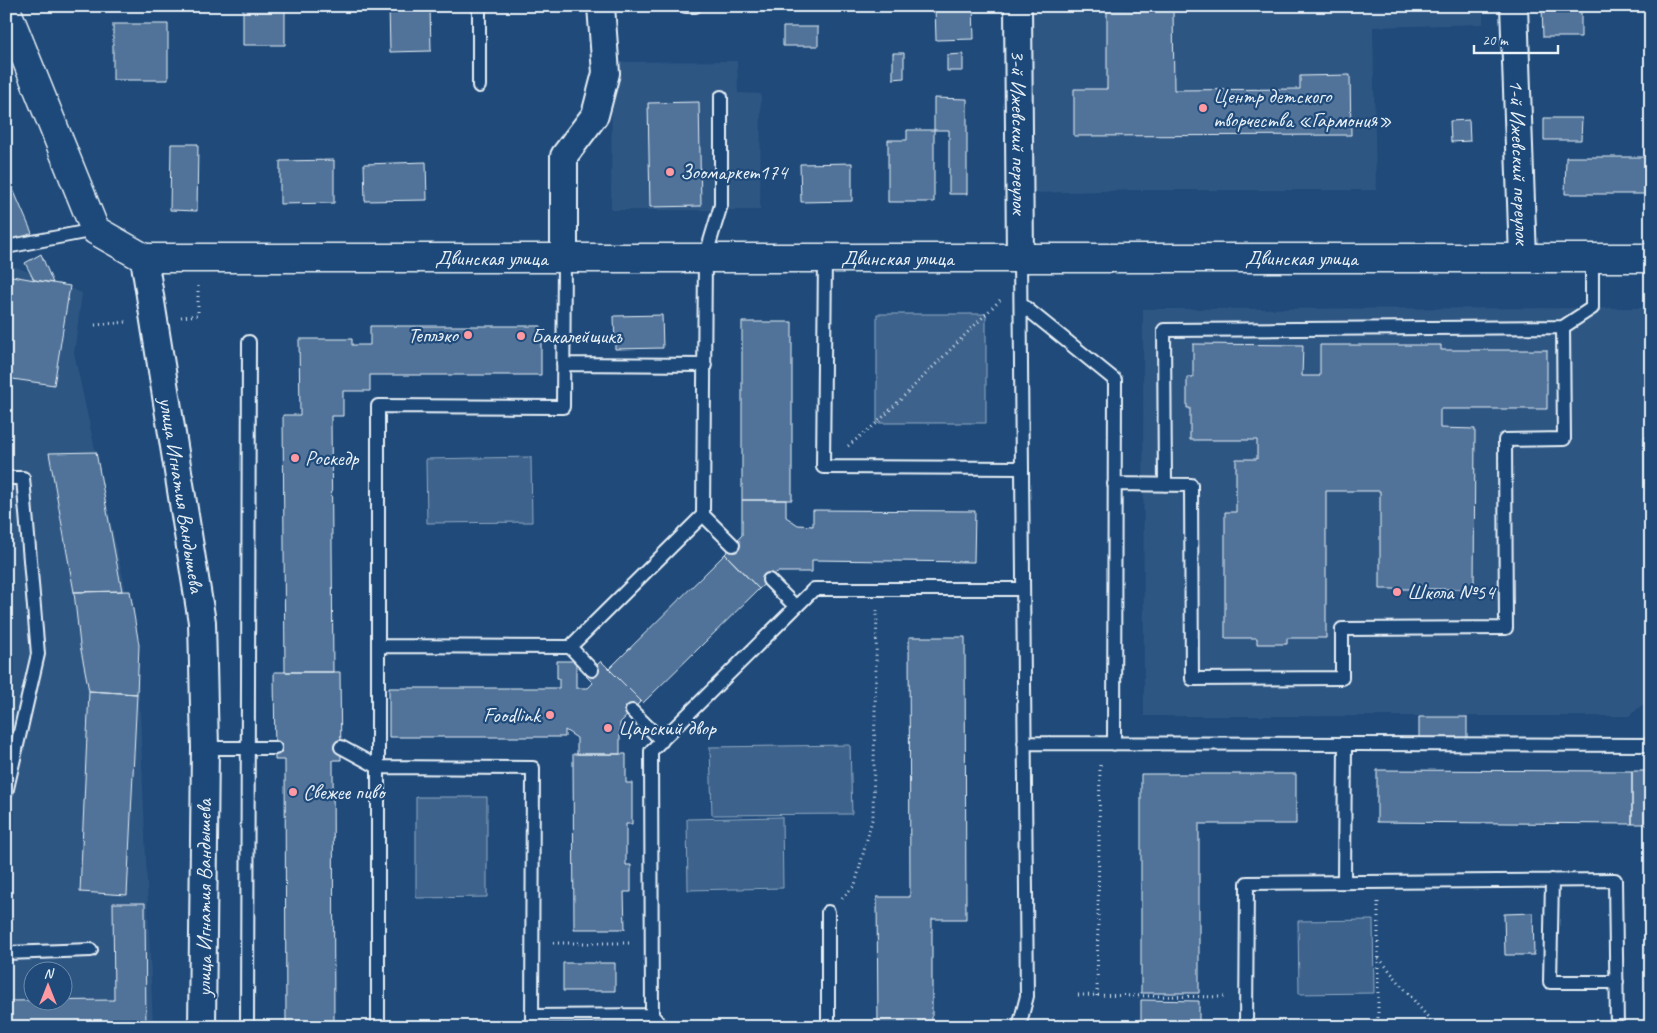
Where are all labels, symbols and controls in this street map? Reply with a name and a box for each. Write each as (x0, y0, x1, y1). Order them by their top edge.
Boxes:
scale bar (1474, 22, 1558, 54)
text: 20 m (1482, 31, 1509, 50)
street label: 3-й Ижевский переулок (1005, 50, 1033, 217)
street label: 1-й Ижевский переулок (1504, 79, 1536, 247)
place label: Центр детского творчества «Гармония» (1213, 83, 1392, 133)
marker: Центр детского творчества «Гармония» (1197, 102, 1209, 114)
place label: Зоомаркет174 (680, 159, 790, 185)
marker: Зоомаркет174 (664, 166, 676, 178)
street label: Двинская улица (435, 245, 550, 271)
street label: Двинская улица (841, 245, 956, 271)
street label: Двинская улица (1245, 245, 1360, 271)
place label: Теплэко (408, 322, 460, 348)
place label: Бакалейщикъ (531, 323, 623, 349)
marker: Теплэко (462, 329, 474, 341)
marker: Бакалейщикъ (515, 330, 527, 342)
street label: улица Игнатия Вандышева (153, 394, 210, 596)
place label: Роскедр (305, 445, 360, 471)
marker: Роскедр (289, 452, 301, 464)
place label: Школа №54 (1407, 579, 1497, 605)
marker: Школа №54 (1391, 586, 1403, 598)
place label: Foodlink (483, 702, 542, 728)
marker: Foodlink (544, 709, 556, 721)
place label: Царский двор (618, 715, 718, 741)
marker: Царский двор (602, 722, 614, 734)
place label: Свежее пиво (303, 779, 387, 805)
marker: Свежее пиво (287, 786, 299, 798)
street label: улица Игнатия Вандышева (191, 798, 217, 999)
north arrow (22, 960, 72, 1010)
text: N (44, 965, 55, 982)

